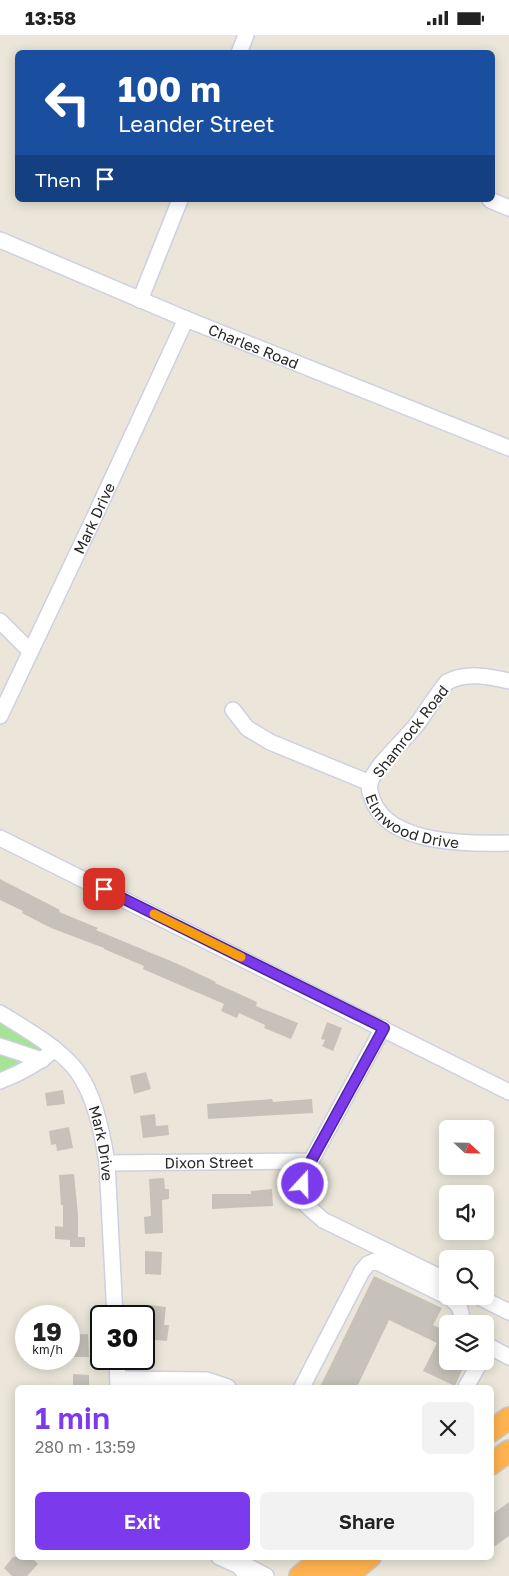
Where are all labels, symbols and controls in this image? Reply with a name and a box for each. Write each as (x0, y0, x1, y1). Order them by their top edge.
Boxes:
text: 13:58 (25, 6, 76, 29)
text: 100 m (118, 68, 221, 110)
icon: left (35, 70, 100, 135)
text: Leander Street (118, 110, 275, 137)
icon: arrive (91, 165, 119, 193)
text: Then (35, 168, 81, 191)
street label: Charles Road (206, 320, 301, 372)
street label: Mark Drive (69, 479, 118, 557)
street label: Shamrock Road (368, 681, 452, 781)
street label: Elmwood Drive (362, 791, 460, 851)
pin (83, 868, 125, 910)
icon: arrive (90, 875, 118, 903)
street label: Mark Drive (85, 1103, 117, 1182)
north arrow (439, 1120, 494, 1175)
map controls (439, 1120, 494, 1370)
street label: Dixon Street (164, 1153, 254, 1171)
position arrow (276, 1157, 328, 1209)
button: sound (439, 1185, 494, 1240)
button: search (439, 1250, 494, 1305)
speed limit sign: 30 (90, 1305, 155, 1370)
button: layers (439, 1315, 494, 1370)
text: 19 (33, 1316, 62, 1347)
text: km/h (32, 1342, 63, 1357)
text: 1 min (35, 1400, 110, 1436)
button: close (422, 1402, 474, 1454)
text: 280 m · 13:59 (35, 1437, 136, 1457)
button: Exit (35, 1492, 250, 1550)
button: Share (260, 1492, 474, 1550)

